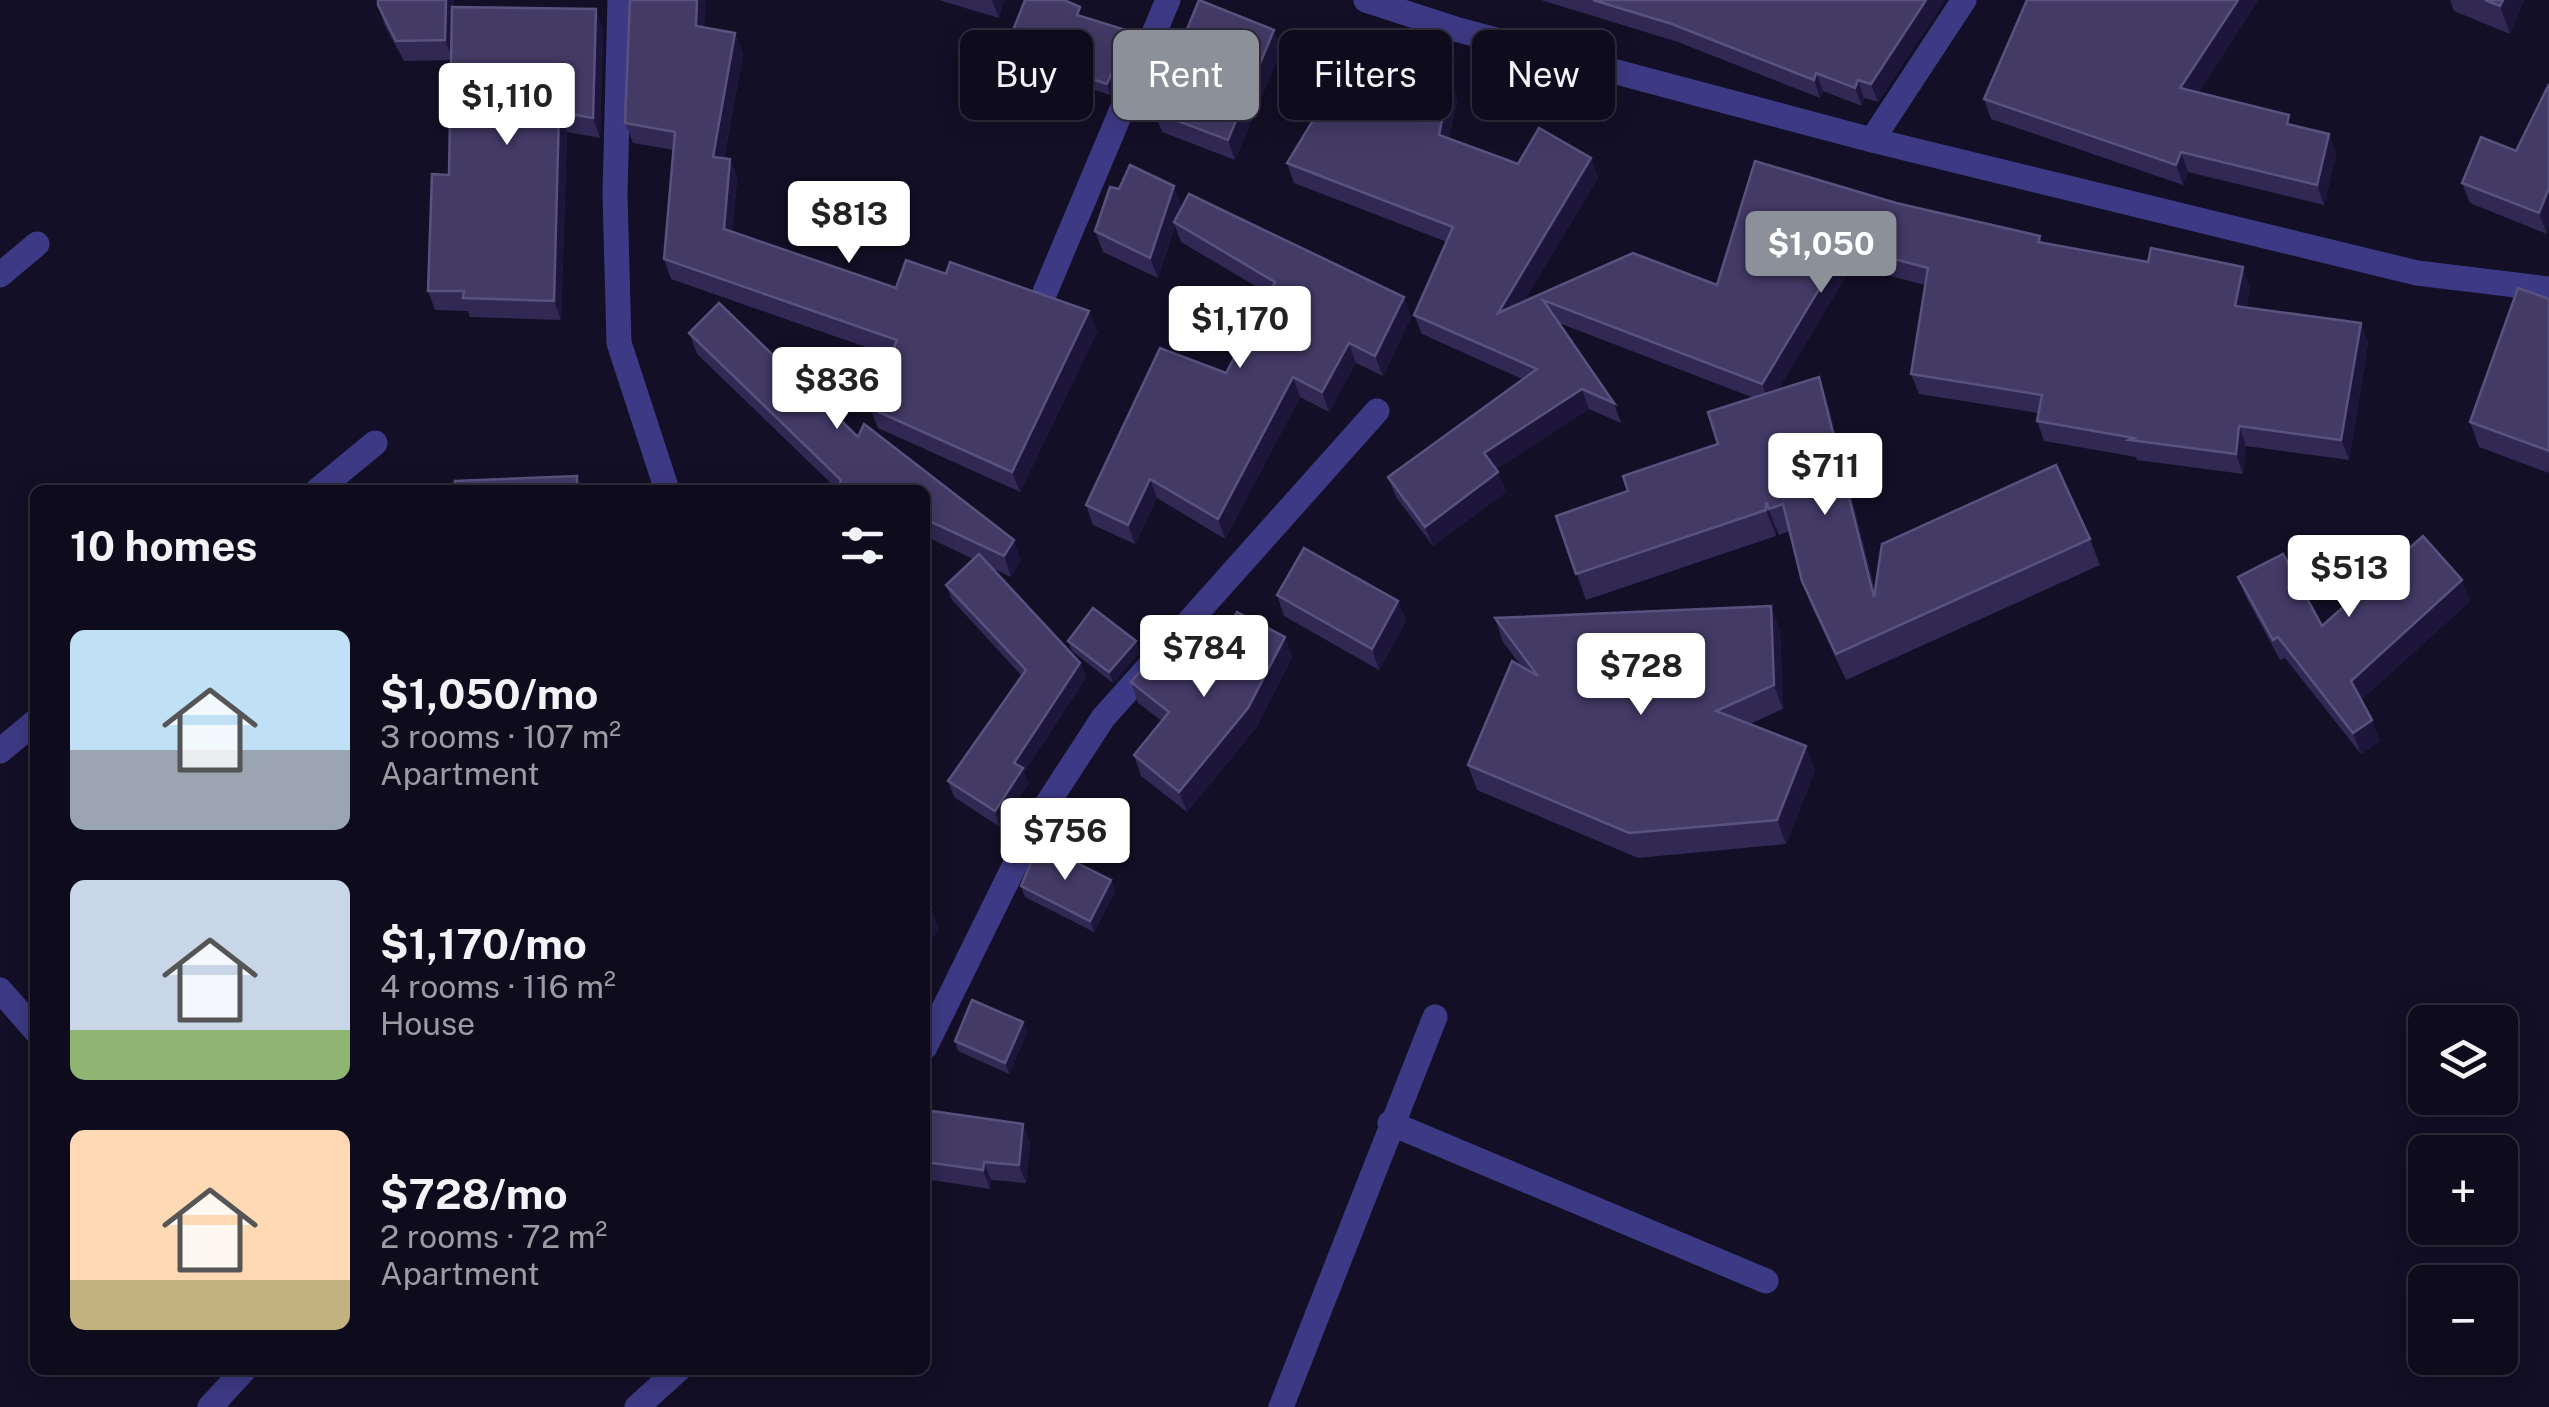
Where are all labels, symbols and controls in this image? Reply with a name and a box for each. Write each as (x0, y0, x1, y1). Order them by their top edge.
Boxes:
chip: Buy (960, 30, 1093, 120)
chip: Rent (1113, 30, 1259, 120)
chip: Filters (1279, 30, 1452, 120)
chip: New (1472, 30, 1615, 120)
pin: $1,110 (426, 63, 588, 148)
text: $1,110 (461, 77, 553, 114)
pin: $813 (790, 181, 908, 266)
text: $813 (810, 195, 888, 232)
pin: $1,050 (1740, 211, 1902, 296)
text: $1,050 (1767, 225, 1875, 262)
pin: $1,170 (1159, 286, 1321, 371)
text: $1,170 (1191, 300, 1289, 337)
pin: $836 (778, 347, 896, 432)
text: $836 (794, 361, 880, 398)
pin: $711 (1766, 433, 1884, 518)
text: $711 (1790, 447, 1860, 484)
icon: filters (835, 518, 890, 573)
text: 10 homes (70, 521, 257, 570)
pin: $513 (2290, 535, 2408, 620)
text: $513 (2310, 549, 2388, 586)
pin: $784 (1145, 615, 1263, 700)
text: $784 (1162, 629, 1246, 666)
pin: $728 (1582, 633, 1700, 718)
text: $728 (1599, 647, 1683, 684)
text: $1,050/mo (380, 669, 598, 718)
icon: home (150, 670, 270, 790)
text: 3 rooms · 107 m² (380, 718, 621, 755)
text: Apartment (380, 755, 540, 792)
pin: $756 (1006, 798, 1124, 883)
text: $756 (1023, 812, 1107, 849)
text: $1,170/mo (380, 919, 587, 968)
icon: home (150, 920, 270, 1040)
text: 4 rooms · 116 m² (380, 968, 616, 1005)
text: House (380, 1005, 475, 1042)
map controls (2408, 1005, 2518, 1375)
button: layers (2408, 1005, 2518, 1115)
button: + (2408, 1135, 2518, 1245)
text: $728/mo (380, 1169, 568, 1218)
icon: home (150, 1170, 270, 1290)
text: 2 rooms · 72 m² (380, 1218, 607, 1255)
text: Apartment (380, 1255, 540, 1292)
button: − (2408, 1265, 2518, 1375)

